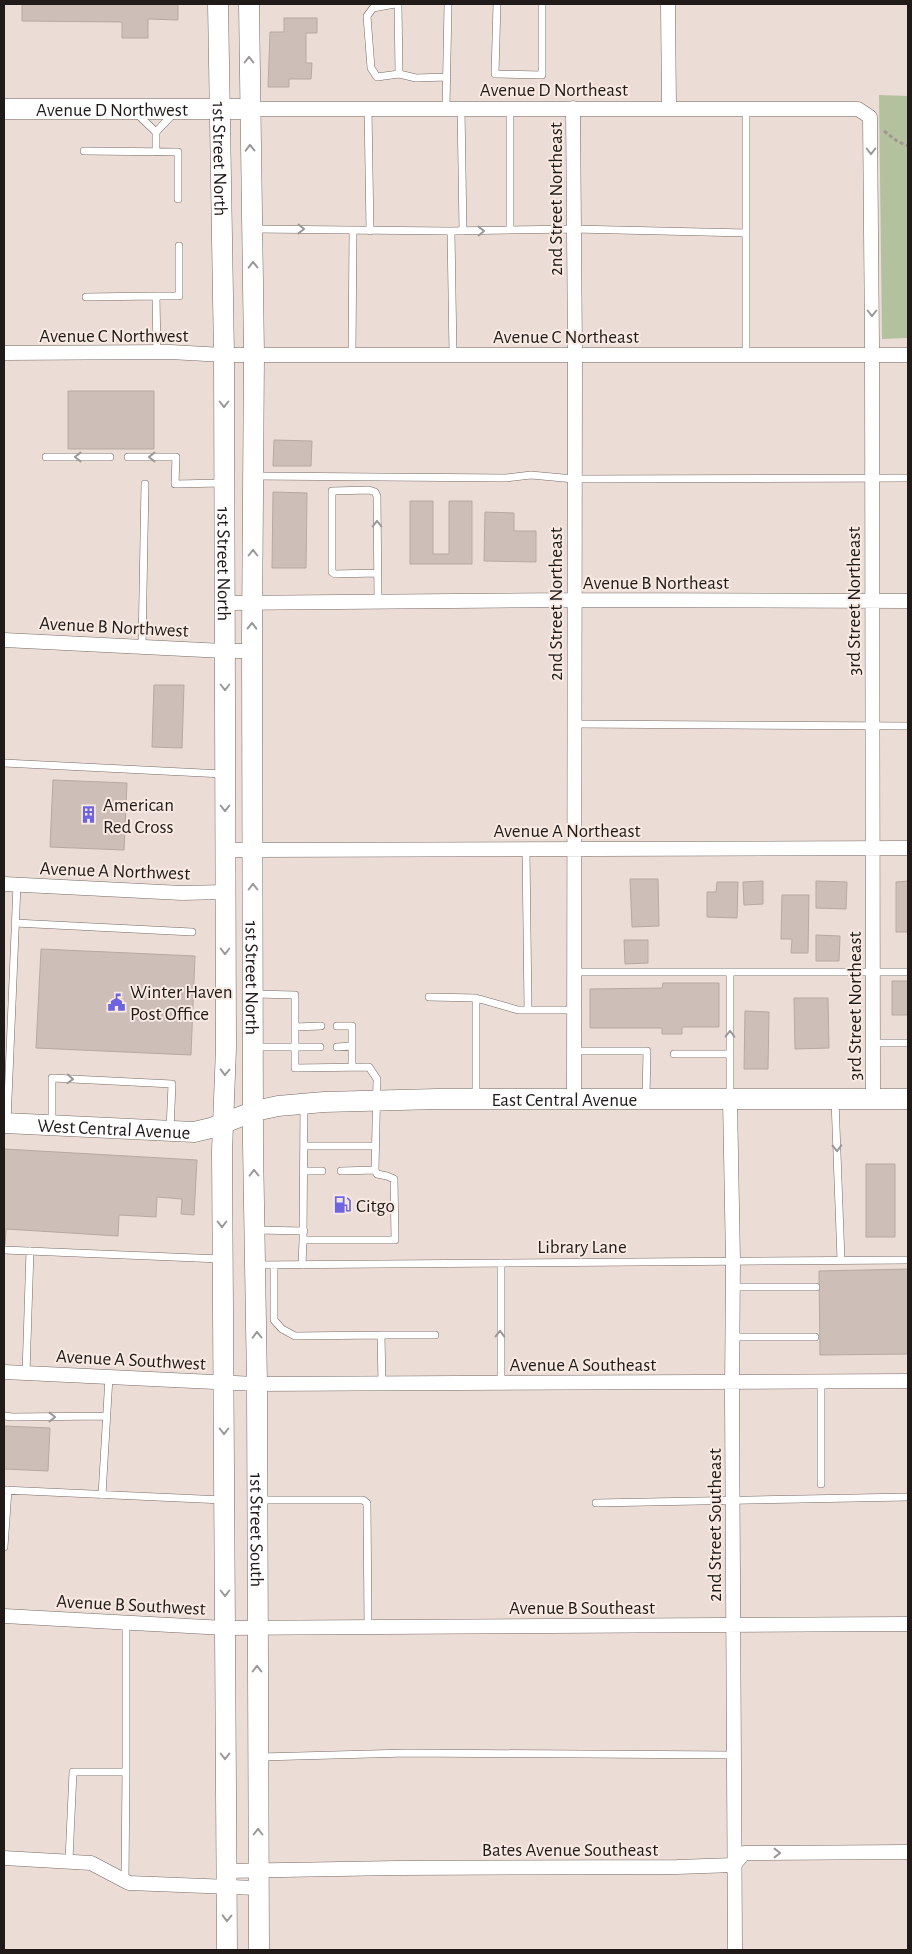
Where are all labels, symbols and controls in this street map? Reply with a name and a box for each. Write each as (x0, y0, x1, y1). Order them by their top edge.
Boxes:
one-way arrow (244, 56, 254, 64)
street label: Avenue D Northeast (480, 81, 628, 100)
street label: Avenue D Northwest (36, 101, 188, 120)
street label: 1st Street North (209, 102, 230, 216)
street label: 2nd Street Northeast (547, 122, 566, 276)
one-way arrow (245, 144, 256, 152)
one-way arrow (866, 147, 877, 155)
one-way arrow (297, 224, 305, 235)
one-way arrow (477, 226, 485, 236)
one-way arrow (248, 260, 258, 268)
one-way arrow (867, 310, 877, 318)
street label: Avenue C Northwest (39, 327, 189, 346)
street label: Avenue C Northeast (493, 328, 639, 347)
one-way arrow (219, 400, 229, 408)
one-way arrow (73, 452, 81, 462)
one-way arrow (148, 452, 156, 462)
street label: 1st Street North (213, 507, 233, 621)
one-way arrow (372, 520, 382, 528)
street label: 3rd Street Northeast (845, 526, 864, 676)
street label: 2nd Street Northeast (547, 527, 566, 681)
one-way arrow (248, 549, 258, 557)
street label: Avenue B Northeast (583, 574, 729, 593)
street label: Avenue B Northwest (39, 614, 189, 641)
one-way arrow (247, 622, 257, 630)
one-way arrow (220, 684, 230, 691)
place label: American Red Cross (103, 796, 174, 837)
building icon: American Red Cross (79, 805, 99, 825)
one-way arrow (220, 805, 230, 813)
street label: Avenue A Northeast (493, 822, 641, 841)
street label: Avenue A Northwest (39, 859, 190, 884)
one-way arrow (248, 883, 258, 890)
street label: 1st Street North (242, 921, 261, 1035)
street label: 3rd Street Northeast (846, 931, 865, 1081)
one-way arrow (220, 948, 230, 956)
place label: Winter Haven Post Office (130, 983, 233, 1024)
public building icon: Winter Haven Post Office (106, 992, 126, 1012)
one-way arrow (725, 1029, 735, 1037)
one-way arrow (220, 1069, 230, 1077)
one-way arrow (66, 1073, 74, 1084)
street label: East Central Avenue (491, 1091, 637, 1110)
street label: West Central Avenue (37, 1117, 191, 1143)
one-way arrow (832, 1144, 843, 1152)
one-way arrow (249, 1169, 259, 1176)
fuel station icon: Citgo (332, 1195, 352, 1215)
place label: Citgo (356, 1197, 395, 1216)
one-way arrow (217, 1220, 227, 1228)
street label: Library Lane (537, 1238, 627, 1257)
one-way arrow (495, 1330, 505, 1338)
one-way arrow (251, 1331, 262, 1339)
street label: Avenue A Southwest (55, 1347, 206, 1374)
street label: Avenue A Southeast (510, 1356, 656, 1375)
one-way arrow (49, 1412, 57, 1422)
one-way arrow (219, 1428, 229, 1435)
street label: 2nd Street Southeast (706, 1448, 725, 1602)
street label: 1st Street South (246, 1473, 266, 1587)
one-way arrow (220, 1590, 230, 1598)
street label: Avenue B Southwest (56, 1592, 206, 1619)
street label: Avenue B Southeast (509, 1599, 655, 1618)
one-way arrow (252, 1665, 262, 1672)
one-way arrow (220, 1752, 230, 1760)
one-way arrow (253, 1827, 264, 1835)
street label: Bates Avenue Southeast (482, 1841, 658, 1860)
one-way arrow (774, 1848, 782, 1858)
one-way arrow (222, 1915, 232, 1923)

